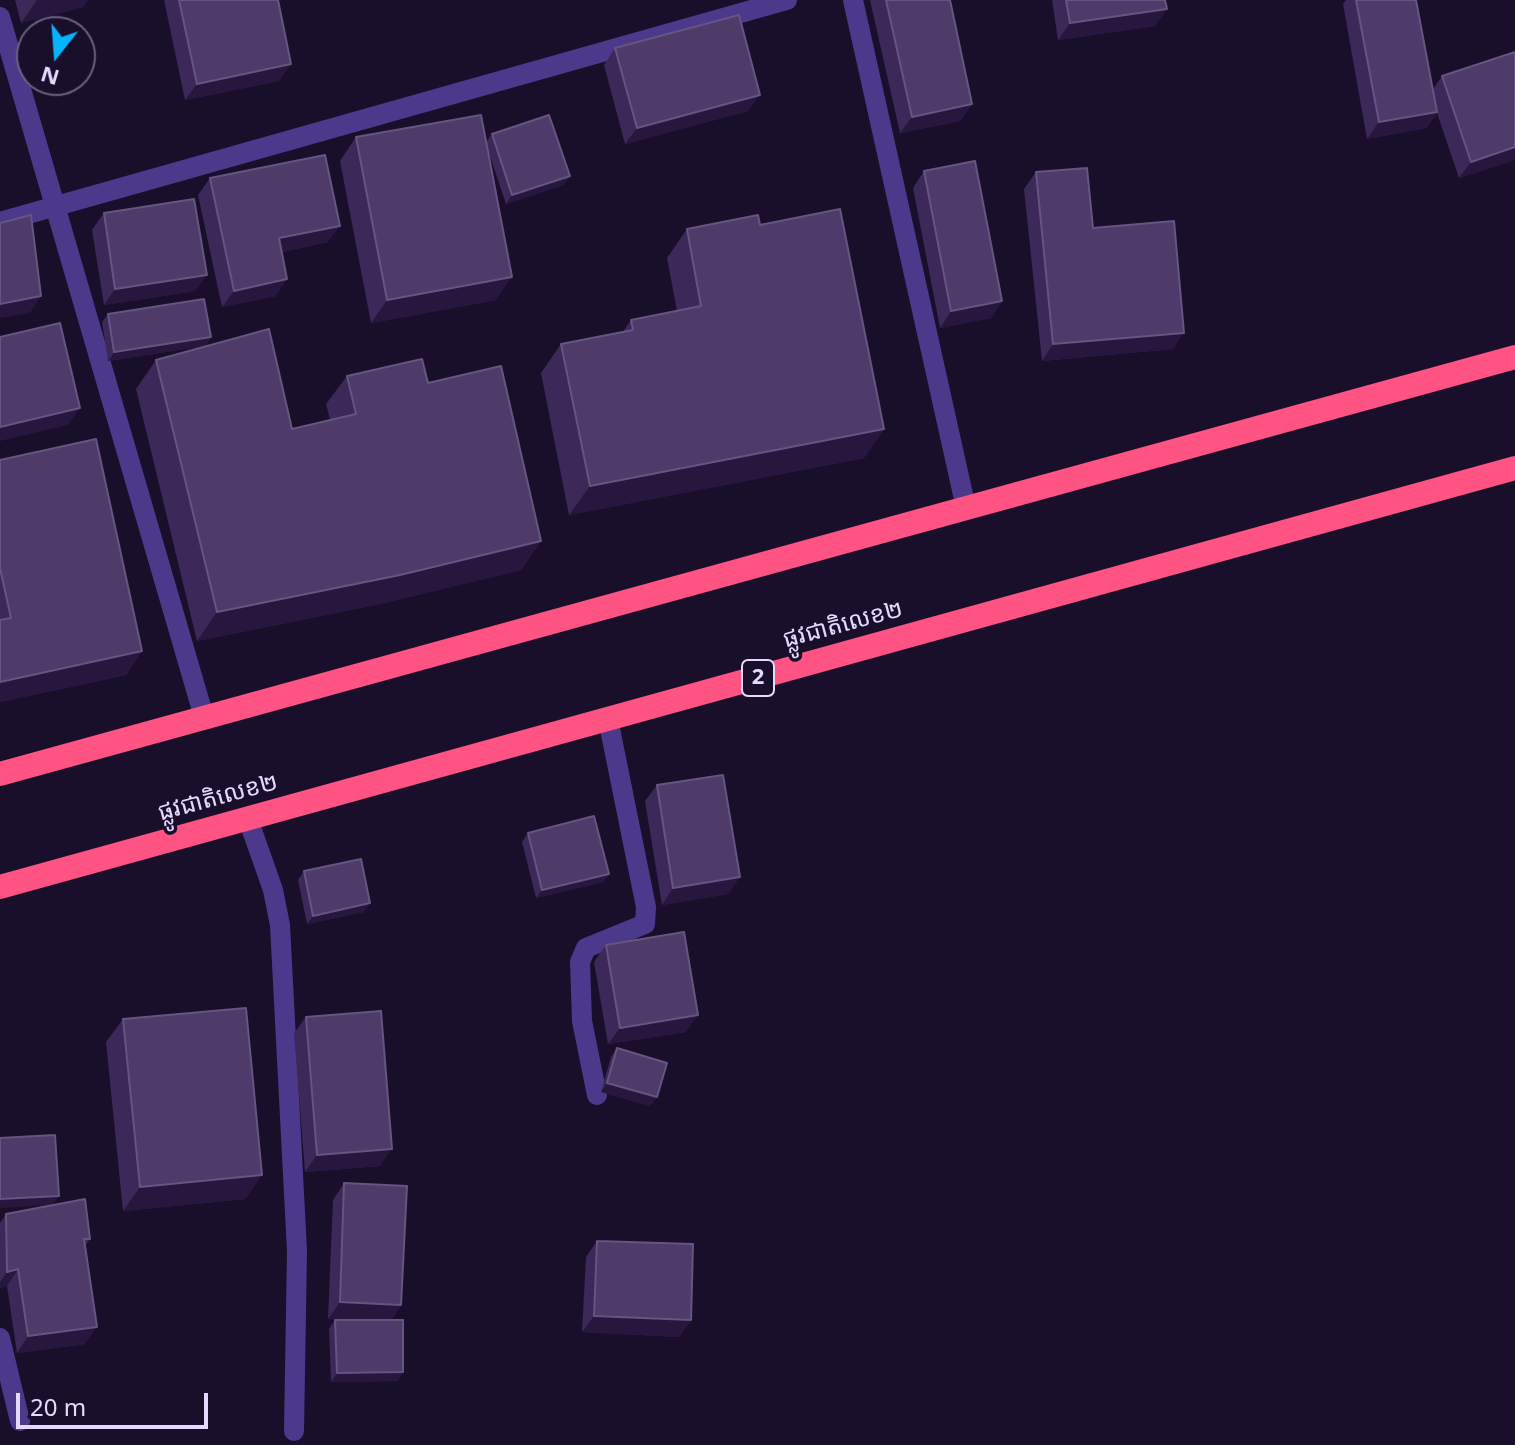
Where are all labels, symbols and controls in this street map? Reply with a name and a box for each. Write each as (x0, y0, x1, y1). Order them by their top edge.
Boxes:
north arrow (16, 16, 96, 96)
text: N (37, 60, 63, 94)
street label: ផ្លូវជាតិលេខ២ (780, 595, 906, 655)
road number: 2 (742, 660, 774, 696)
street label: ផ្លូវជាតិលេខ២ (155, 768, 281, 828)
scale bar (20, 1377, 212, 1427)
text: 20 m (30, 1390, 86, 1423)

